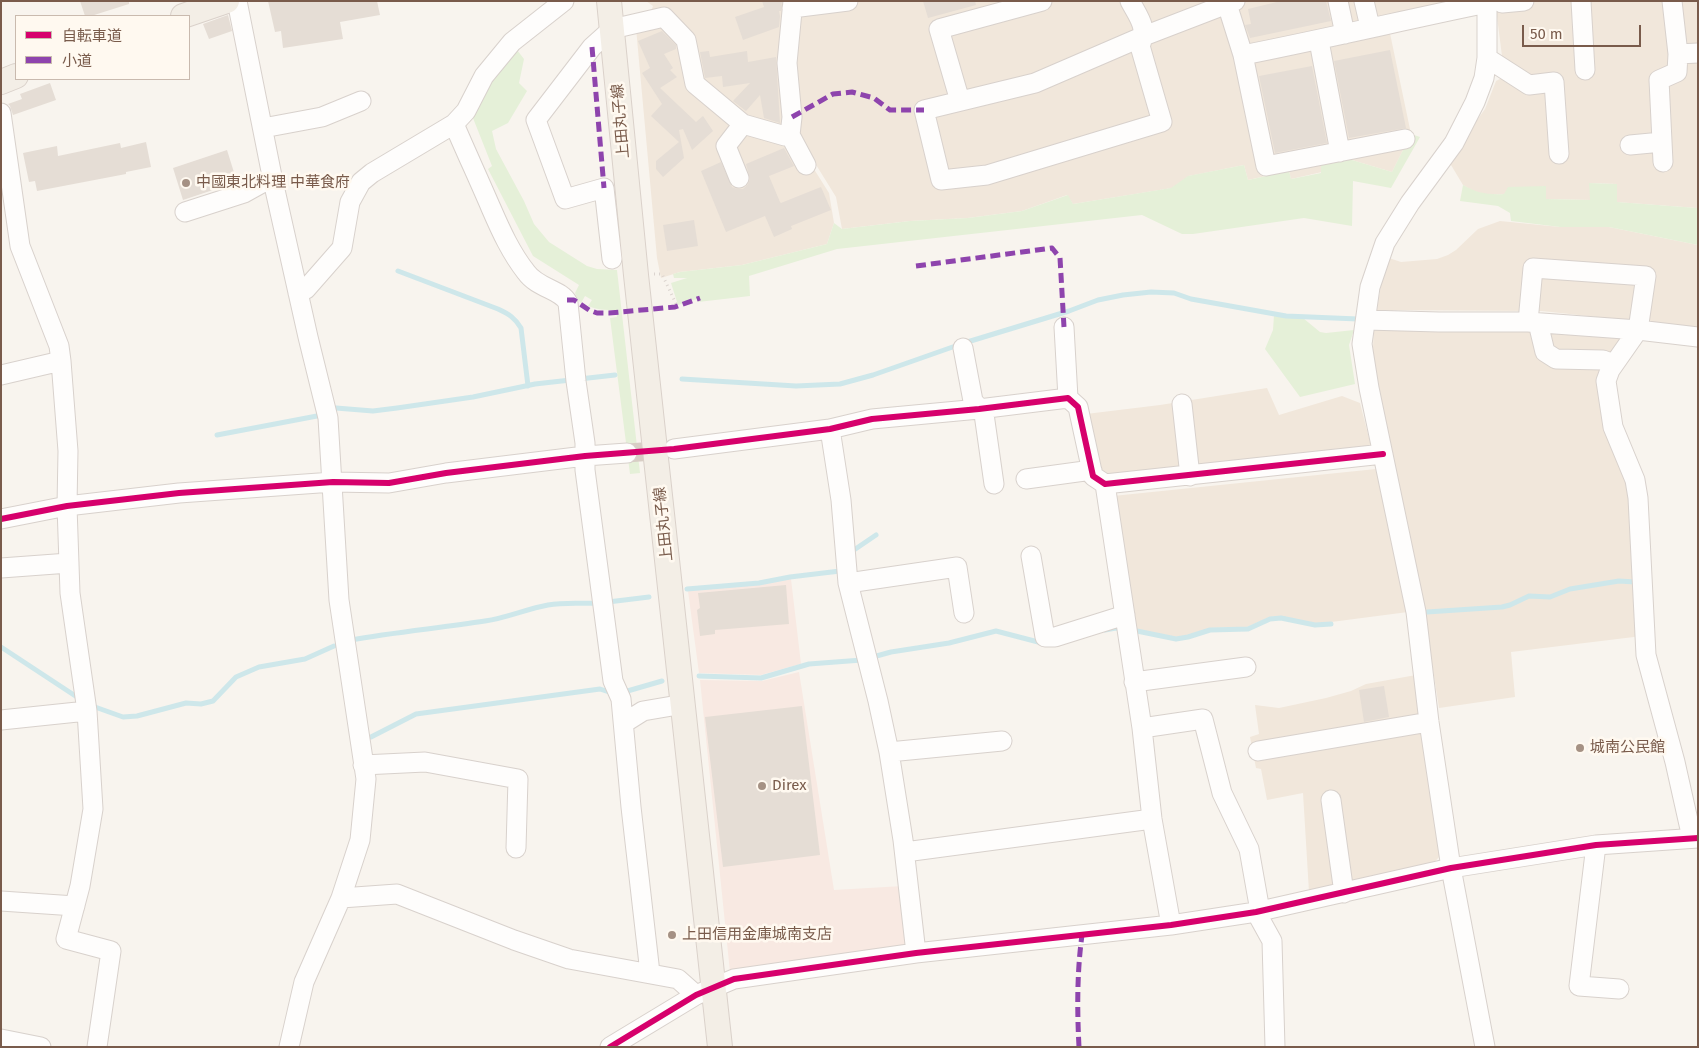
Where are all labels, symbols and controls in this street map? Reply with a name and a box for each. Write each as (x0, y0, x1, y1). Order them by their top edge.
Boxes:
legend (15, 15, 190, 80)
scale bar (1524, 15, 1643, 47)
text: 50 m (1530, 25, 1563, 43)
text: 自転車道 (62, 27, 122, 45)
text: 小道 (62, 52, 92, 70)
street label: 上田丸子線 (609, 83, 633, 159)
place label: 中國東北料理 中華食府 (196, 174, 350, 192)
marker: 中國東北料理 中華食府 (180, 177, 192, 189)
street label: 上田丸子線 (651, 486, 677, 562)
place label: 城南公民館 (1590, 739, 1665, 757)
marker: 城南公民館 (1574, 742, 1586, 754)
place label: Direx (772, 777, 807, 795)
marker: Direx (756, 780, 768, 792)
place label: 上田信用金庫城南支店 (682, 926, 832, 944)
marker: 上田信用金庫城南支店 (666, 929, 678, 941)

